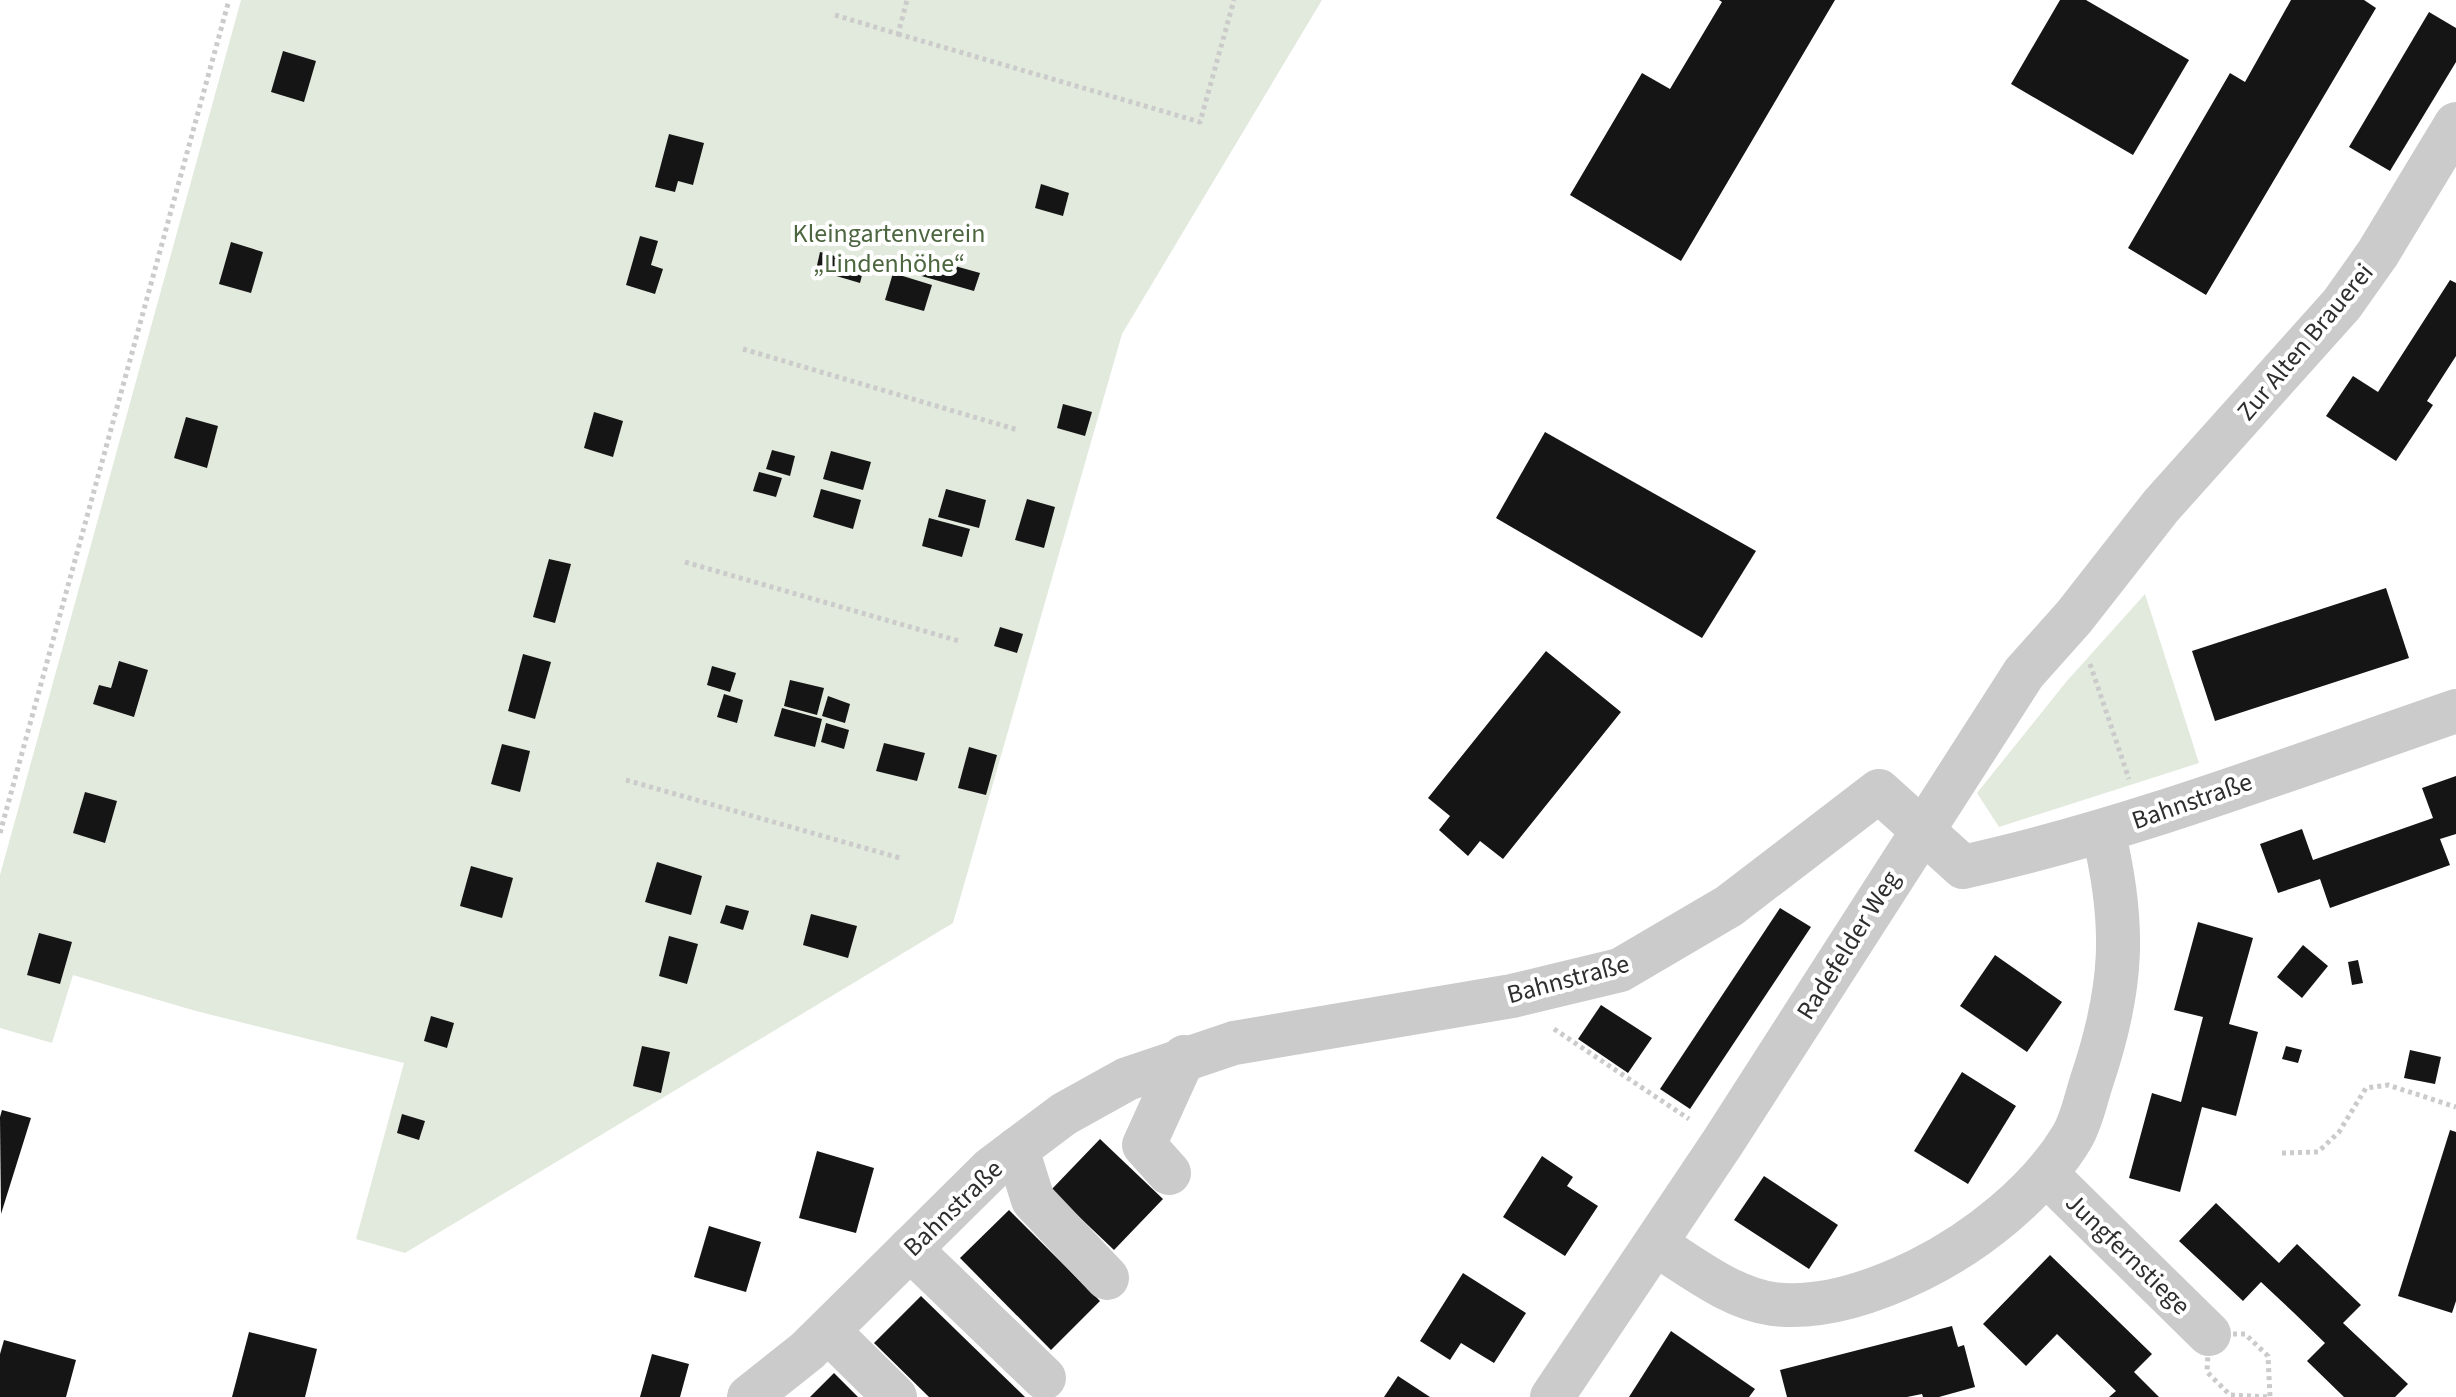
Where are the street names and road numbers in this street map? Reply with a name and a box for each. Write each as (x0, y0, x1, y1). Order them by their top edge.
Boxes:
street label: Zur Alten Brauerei (2228, 255, 2382, 429)
street label: Bahnstraße (2127, 763, 2257, 839)
street label: Radefelder Weg (1787, 863, 1909, 1027)
street label: Bahnstraße (1503, 945, 1633, 1013)
street label: Bahnstraße (895, 1151, 1011, 1265)
street label: Jungfernstiege (2057, 1185, 2199, 1323)

